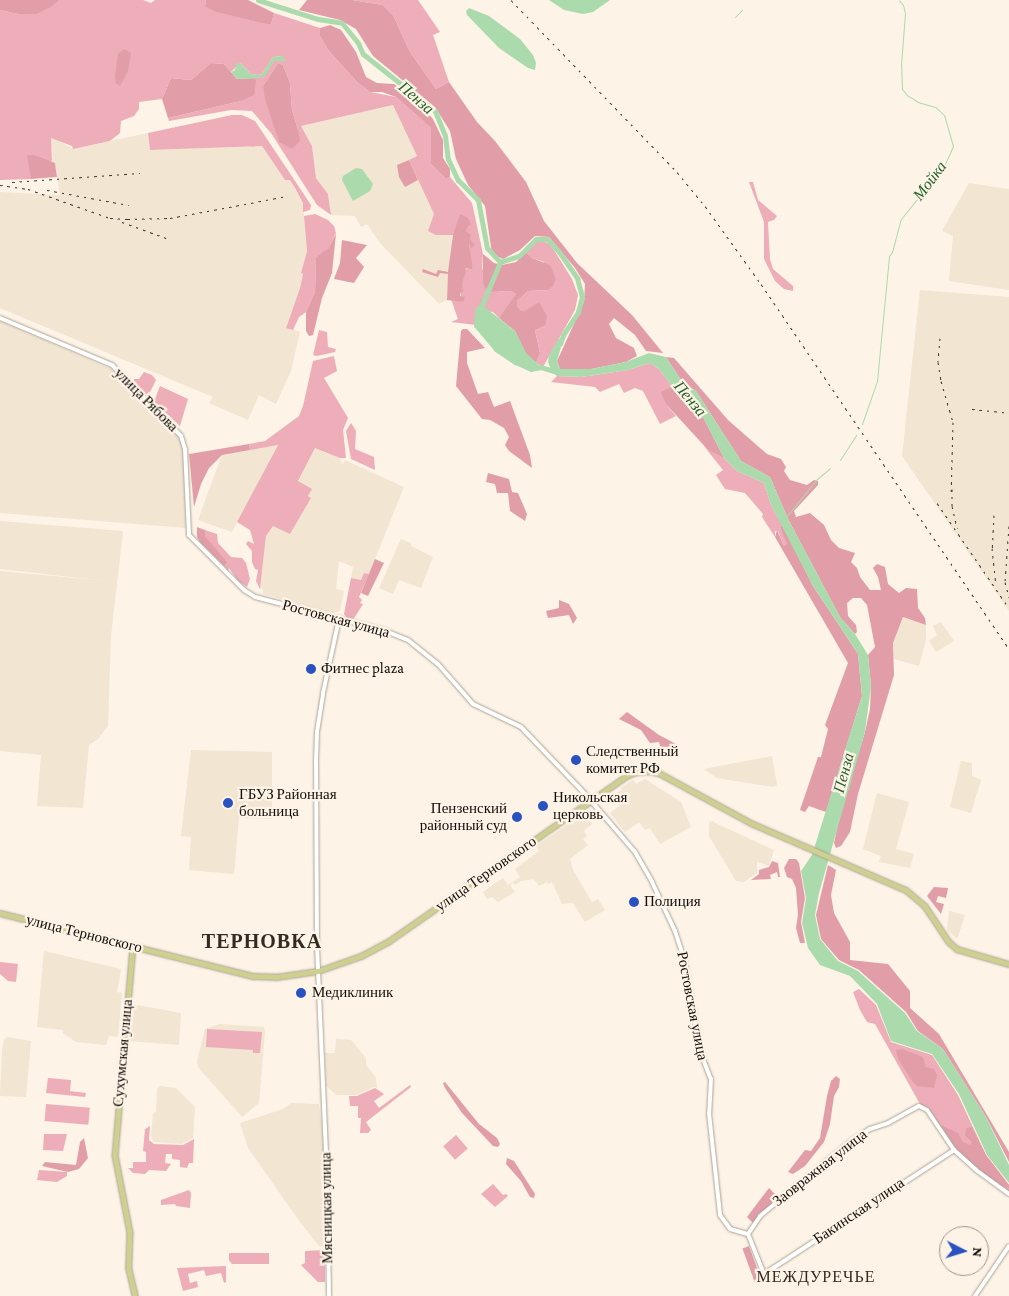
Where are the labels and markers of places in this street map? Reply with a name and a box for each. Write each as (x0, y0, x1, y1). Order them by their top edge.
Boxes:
place label: Фитнес plaza (321, 660, 404, 678)
marker: Фитнес plaza (305, 663, 317, 675)
place label: Следственный комитет РФ (586, 742, 679, 777)
marker: Следственный комитет РФ (570, 754, 582, 766)
place label: ГБУЗ Районная больница (239, 785, 337, 820)
place label: Никольская церковь (553, 788, 627, 823)
marker: ГБУЗ Районная больница (221, 796, 235, 810)
place label: Пензенский районный суд (420, 799, 507, 834)
marker: Никольская церковь (537, 800, 549, 812)
marker: Пензенский районный суд (511, 811, 523, 823)
place label: Полиция (644, 893, 701, 911)
marker: Полиция (628, 896, 640, 908)
place label: Медиклиник (312, 984, 393, 1002)
marker: Медиклиник (294, 986, 308, 1000)

